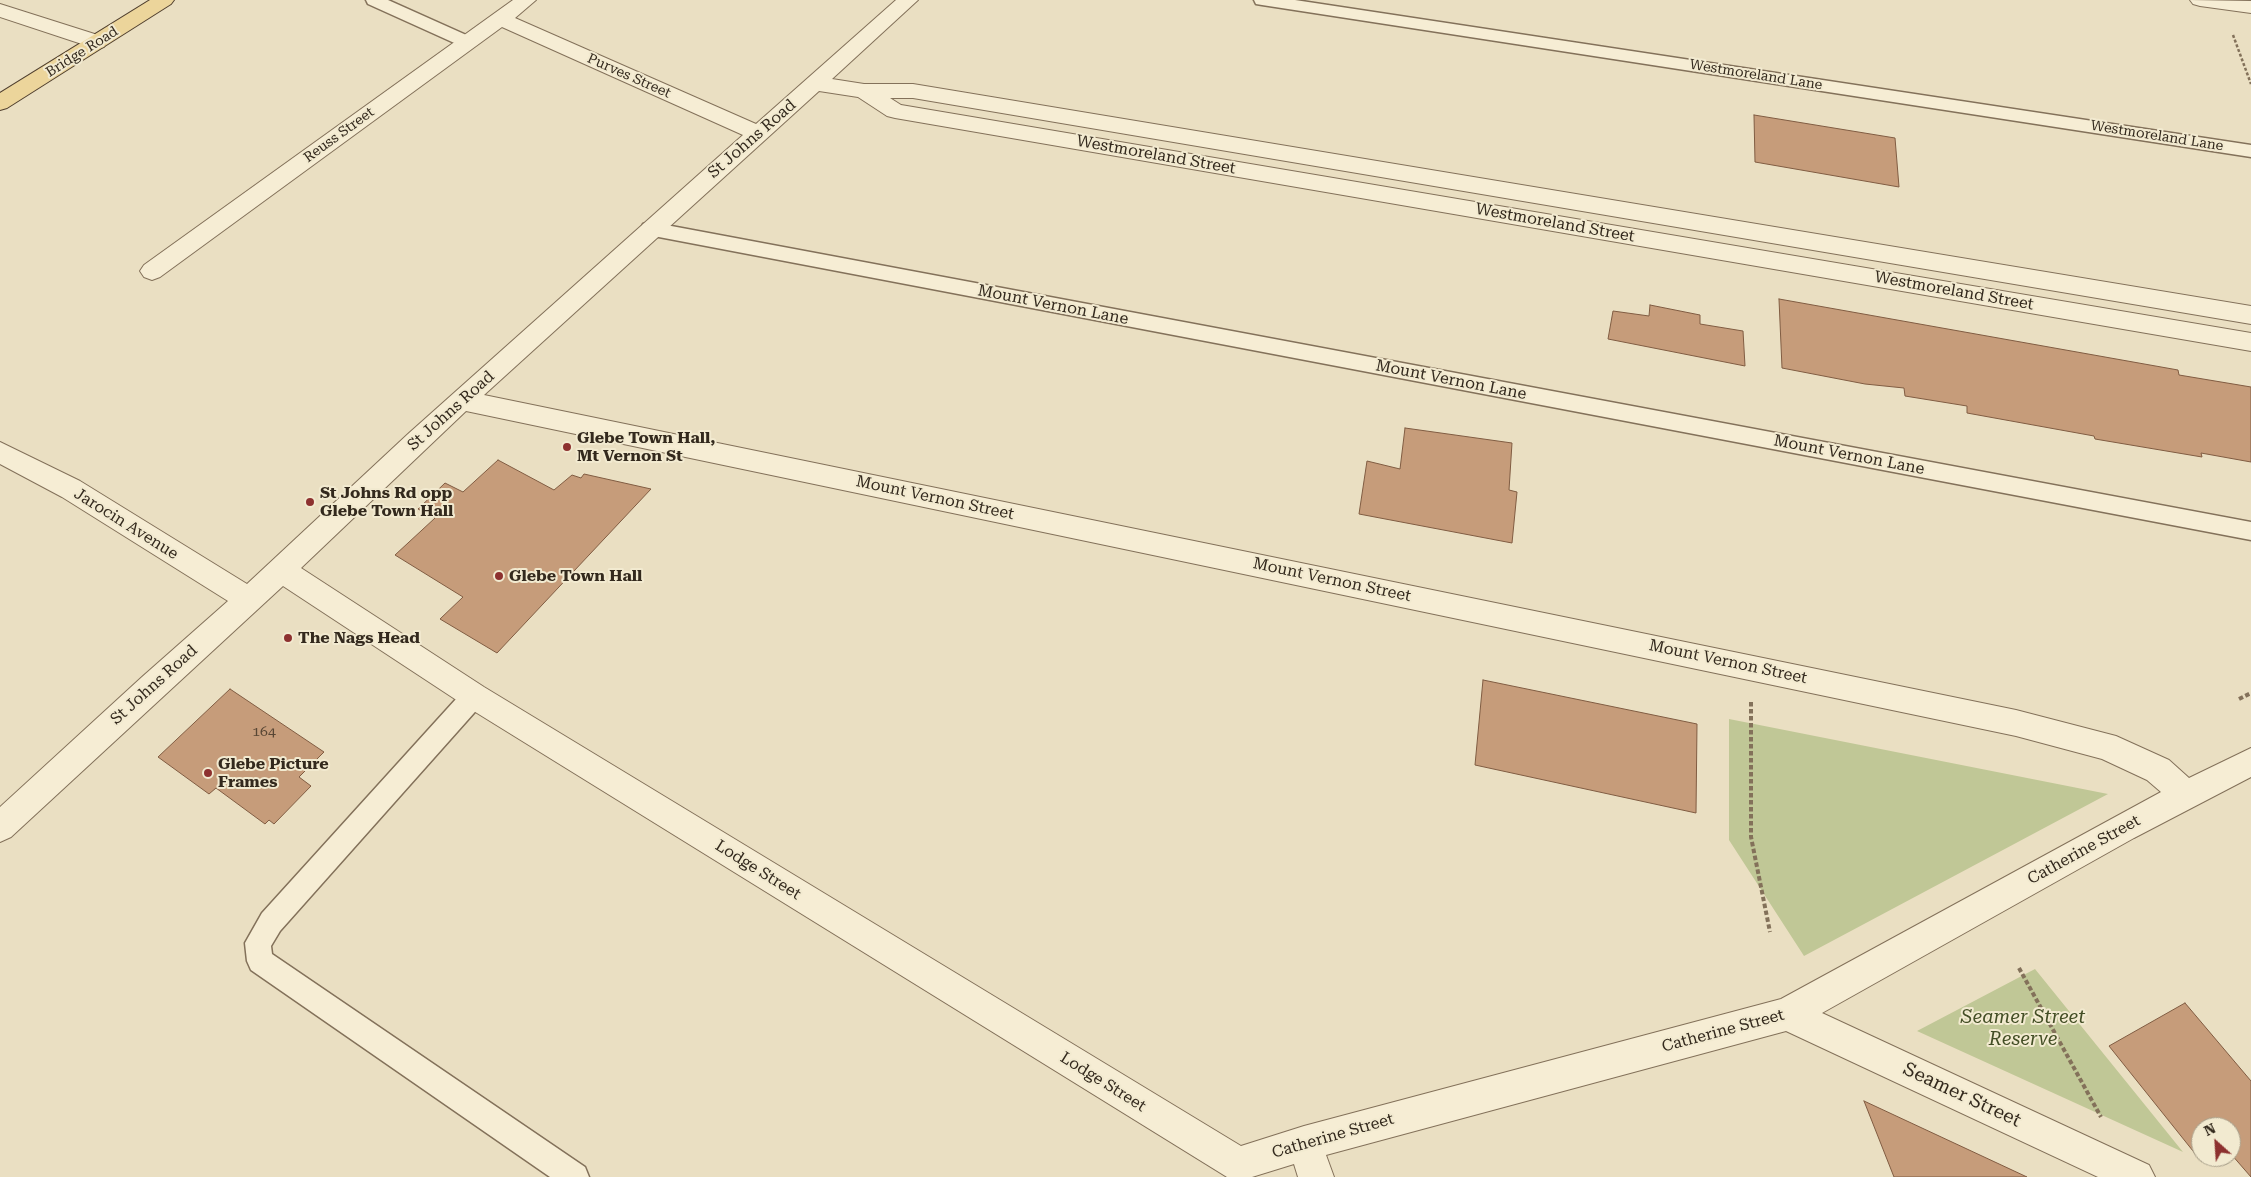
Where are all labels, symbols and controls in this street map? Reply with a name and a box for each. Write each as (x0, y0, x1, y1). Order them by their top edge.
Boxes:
street label: Bridge Road (43, 23, 121, 81)
street label: Purves Street (585, 50, 673, 102)
street label: Westmoreland Lane (1688, 56, 1824, 94)
street label: St Johns Road (704, 96, 800, 182)
street label: Reuss Street (301, 104, 377, 166)
street label: Westmoreland Lane (2089, 117, 2225, 155)
street label: Westmoreland Street (1075, 132, 1237, 178)
street label: Westmoreland Street (1474, 200, 1636, 246)
street label: Westmoreland Street (1873, 268, 2035, 314)
street label: Mount Vernon Lane (976, 281, 1130, 329)
street label: Mount Vernon Lane (1374, 356, 1528, 404)
street label: St Johns Road (404, 367, 498, 455)
place label: Glebe Town Hall, Mt Vernon St (577, 428, 715, 466)
street label: Mount Vernon Lane (1772, 431, 1926, 479)
marker: Glebe Town Hall, Mt Vernon St (561, 441, 573, 453)
street label: Mount Vernon Street (854, 472, 1016, 524)
place label: St Johns Rd opp Glebe Town Hall (320, 483, 453, 521)
street label: Jarocin Avenue (70, 484, 182, 564)
marker: St Johns Rd opp Glebe Town Hall (304, 496, 316, 508)
street label: Mount Vernon Street (1251, 554, 1413, 606)
place label: Glebe Town Hall (509, 566, 642, 586)
marker: Glebe Town Hall (493, 570, 505, 582)
place label: The Nags Head (298, 628, 420, 648)
marker: The Nags Head (282, 632, 294, 644)
street label: Mount Vernon Street (1647, 636, 1809, 688)
street label: St Johns Road (107, 641, 201, 729)
house number: 164 (252, 724, 276, 740)
place label: Glebe Picture Frames (218, 754, 329, 792)
marker: Glebe Picture Frames (202, 767, 214, 779)
street label: Catherine Street (2024, 811, 2144, 889)
street label: Lodge Street (712, 836, 804, 904)
street label: Catherine Street (1660, 1005, 1786, 1057)
park label: Seamer Street Reserve (1961, 1006, 2085, 1050)
street label: Lodge Street (1057, 1048, 1149, 1116)
street label: Seamer Street (1899, 1058, 2025, 1132)
street label: Catherine Street (1270, 1109, 1396, 1163)
north arrow (2191, 1117, 2241, 1167)
text: N (2202, 1120, 2218, 1139)

